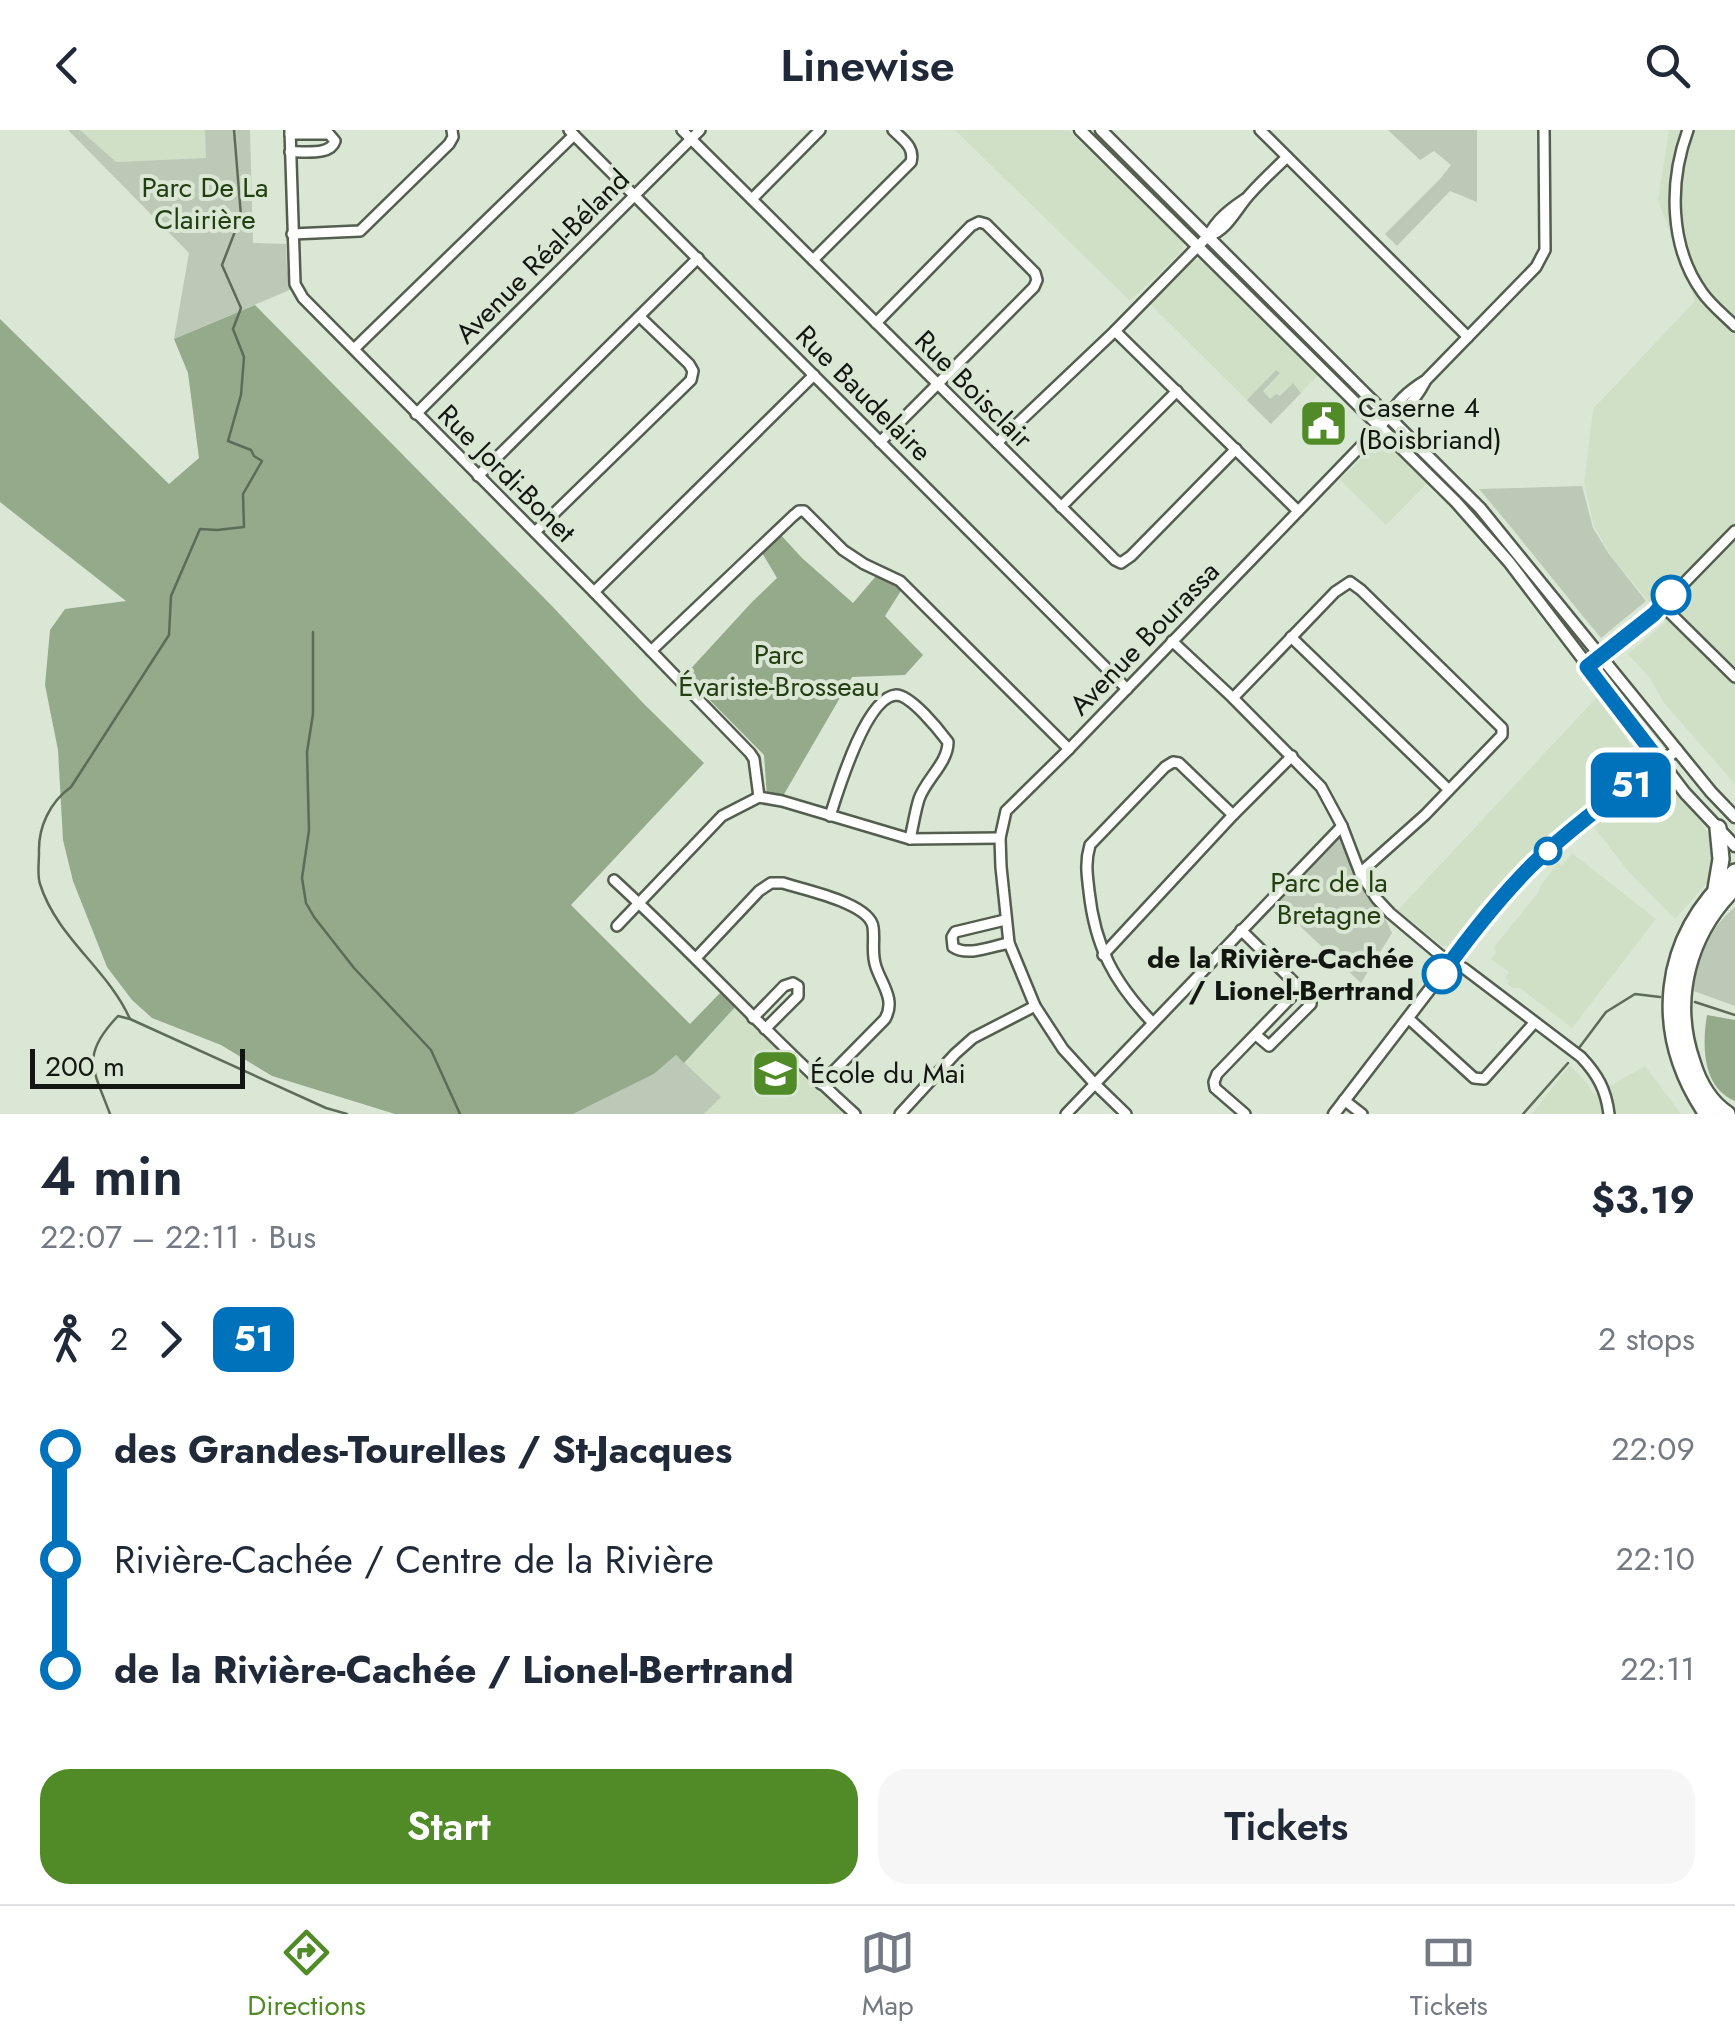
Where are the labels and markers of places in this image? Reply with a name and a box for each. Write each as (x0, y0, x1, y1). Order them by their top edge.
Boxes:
place label: Caserne 4 (Boisbriand) (1358, 387, 1502, 460)
public building icon: Caserne 4 (Boisbriand) (1297, 397, 1349, 449)
unlabelled marker (1652, 576, 1690, 614)
unlabelled marker (1535, 838, 1561, 864)
place label: de la Rivière-Cachée / Lionel-Bertrand (1147, 938, 1414, 1011)
marker: de la Rivière-Cachée / Lionel-Bertrand (1423, 955, 1461, 993)
school or university icon: École du Mai (749, 1047, 801, 1099)
place label: École du Mai (810, 1053, 966, 1094)

